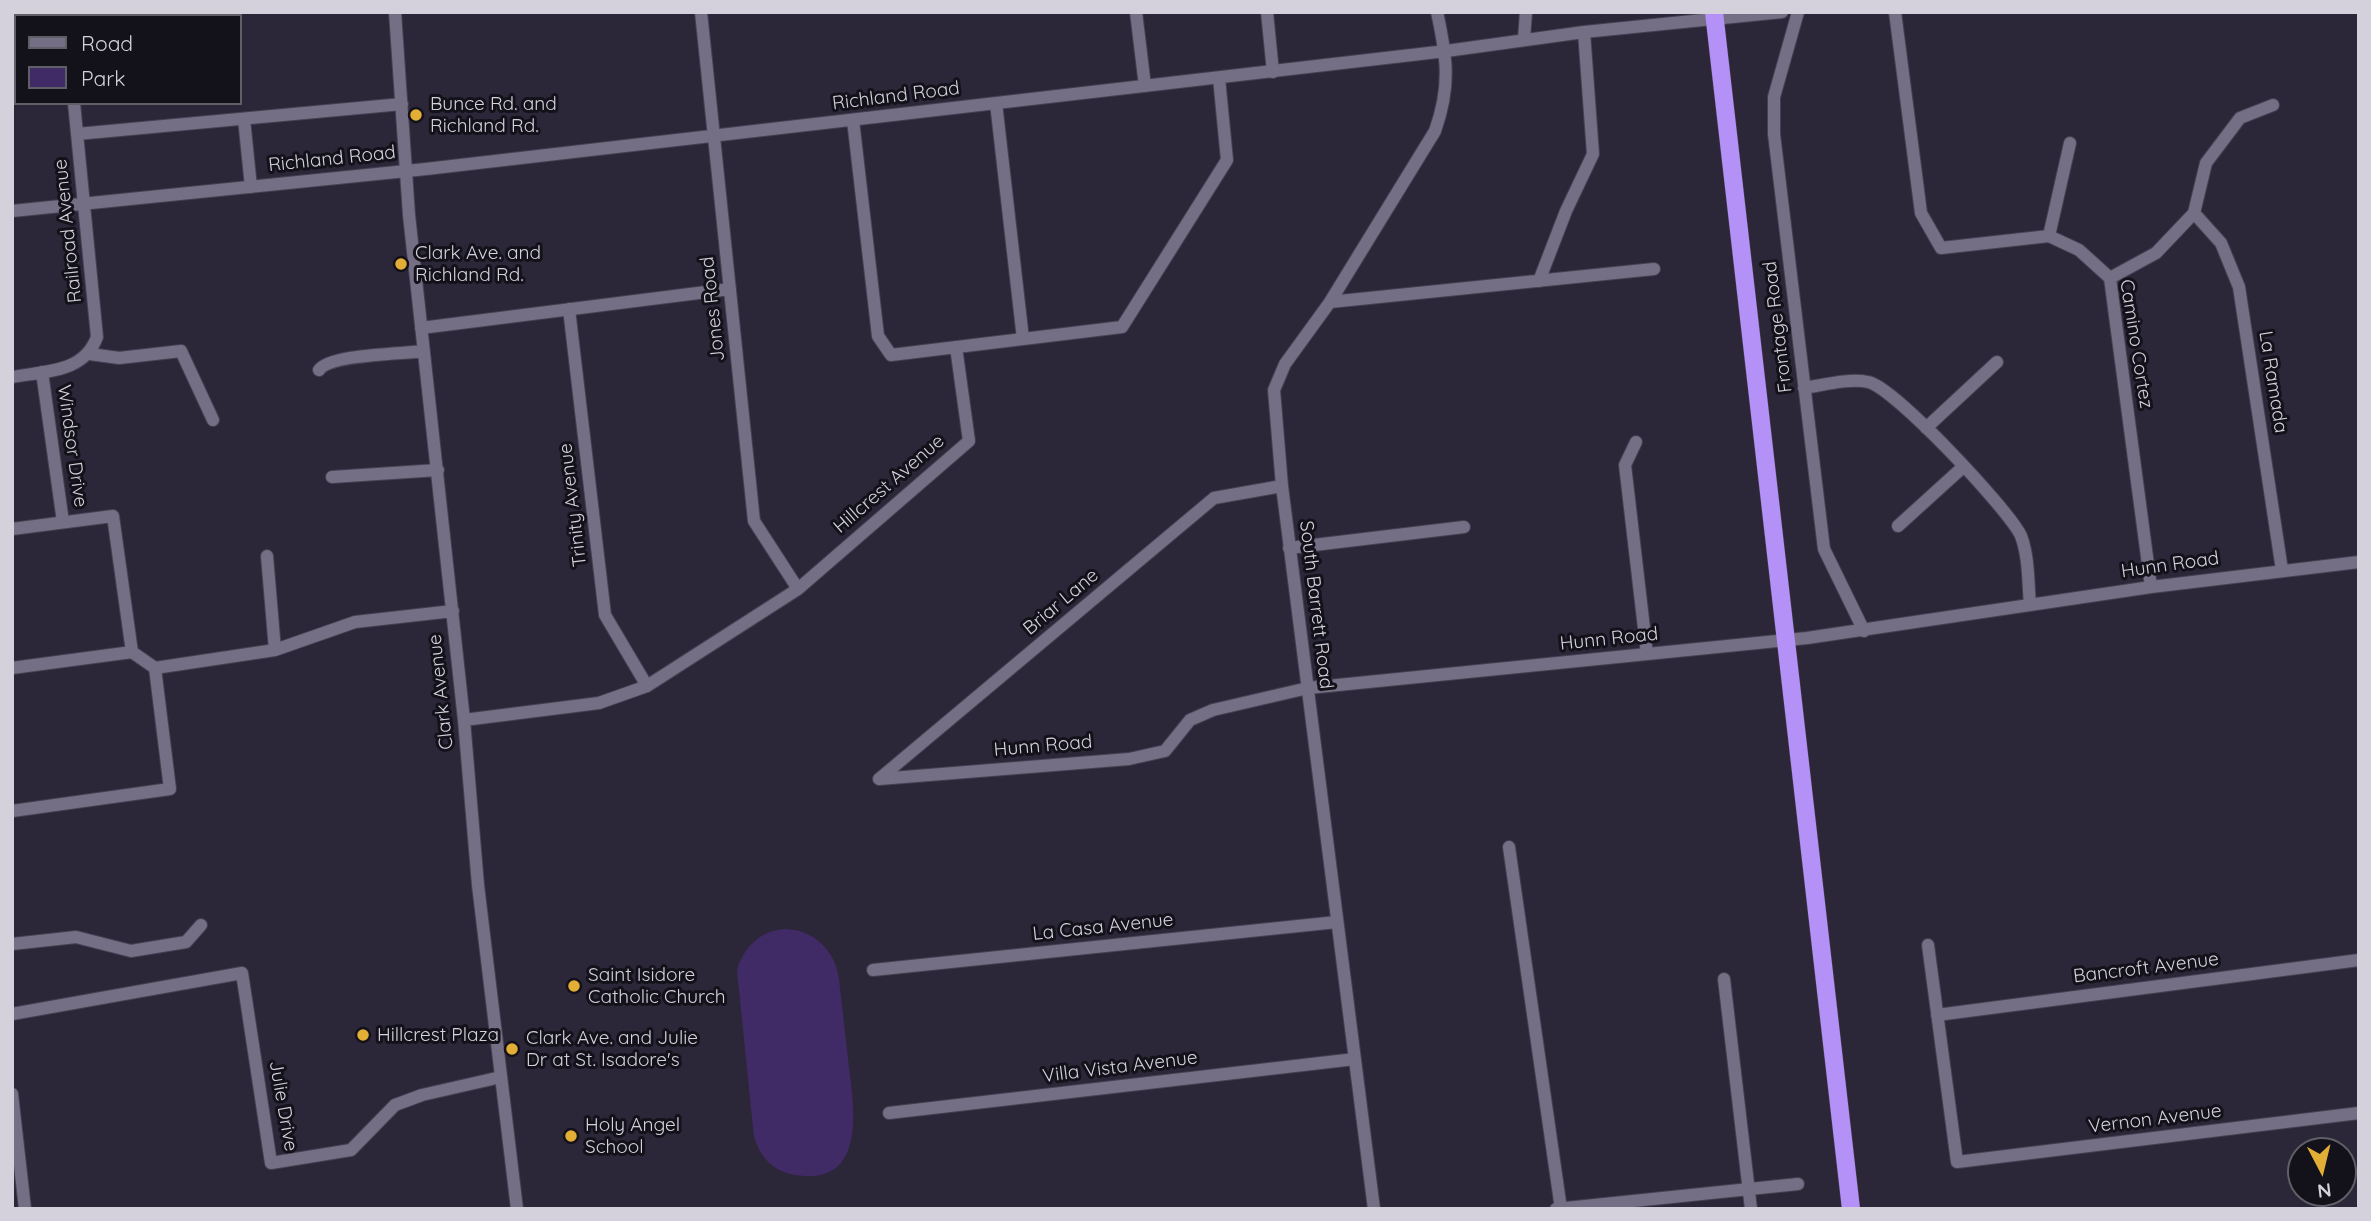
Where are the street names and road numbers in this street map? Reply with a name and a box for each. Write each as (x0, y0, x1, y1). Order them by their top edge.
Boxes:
street label: Richland Road (831, 77, 961, 115)
street label: Richland Road (267, 141, 397, 177)
street label: Railroad Avenue (49, 158, 87, 304)
street label: Jones Road (696, 255, 730, 363)
street label: Frontage Road (1759, 260, 1797, 394)
street label: Camino Cortez (2115, 278, 2157, 410)
street label: La Ramada (2254, 329, 2292, 435)
street label: Windsor Drive (52, 383, 92, 509)
street label: Hillcrest Avenue (829, 430, 949, 538)
street label: Trinity Avenue (554, 442, 592, 568)
street label: South Barrett Road (1294, 520, 1338, 690)
street label: Hunn Road (2120, 547, 2220, 583)
street label: Briar Lane (1019, 564, 1103, 640)
street label: Hunn Road (1559, 622, 1659, 656)
street label: Clark Avenue (424, 633, 458, 751)
street label: Hunn Road (993, 730, 1093, 762)
street label: La Casa Avenue (1031, 908, 1175, 946)
street label: Bancroft Avenue (2072, 948, 2220, 988)
street label: Villa Vista Avenue (1041, 1046, 1199, 1088)
street label: Julie Drive (264, 1059, 302, 1153)
street label: Vernon Avenue (2087, 1100, 2223, 1138)

